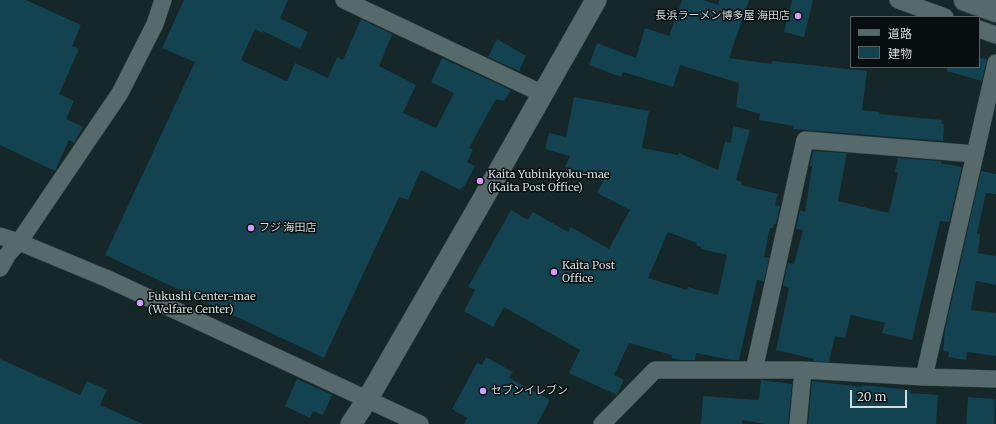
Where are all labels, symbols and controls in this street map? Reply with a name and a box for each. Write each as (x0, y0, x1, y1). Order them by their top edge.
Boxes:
place label: 長浜ラーメン博多屋 海田店 (655, 9, 790, 23)
marker: 長浜ラーメン博多屋 海田店 (793, 11, 803, 21)
legend (850, 16, 980, 68)
text: 道路 (888, 26, 912, 41)
text: 建物 (888, 46, 912, 61)
place label: Kaita Yubinkyoku-mae (Kaita Post Office) (488, 168, 610, 194)
marker: Kaita Yubinkyoku-mae (Kaita Post Office) (475, 176, 485, 186)
place label: フジ 海田店 (259, 221, 317, 235)
marker: フジ 海田店 (246, 223, 256, 233)
place label: Kaita Post Office (562, 259, 615, 285)
marker: Kaita Post Office (549, 267, 559, 277)
place label: Fukushi Center-mae (Welfare Center) (148, 290, 256, 316)
marker: Fukushi Center-mae (Welfare Center) (135, 298, 145, 308)
scale bar (852, 382, 909, 408)
place label: セブンイレブン (491, 384, 568, 398)
marker: セブンイレブン (478, 386, 488, 396)
text: 20 m (857, 389, 886, 404)

